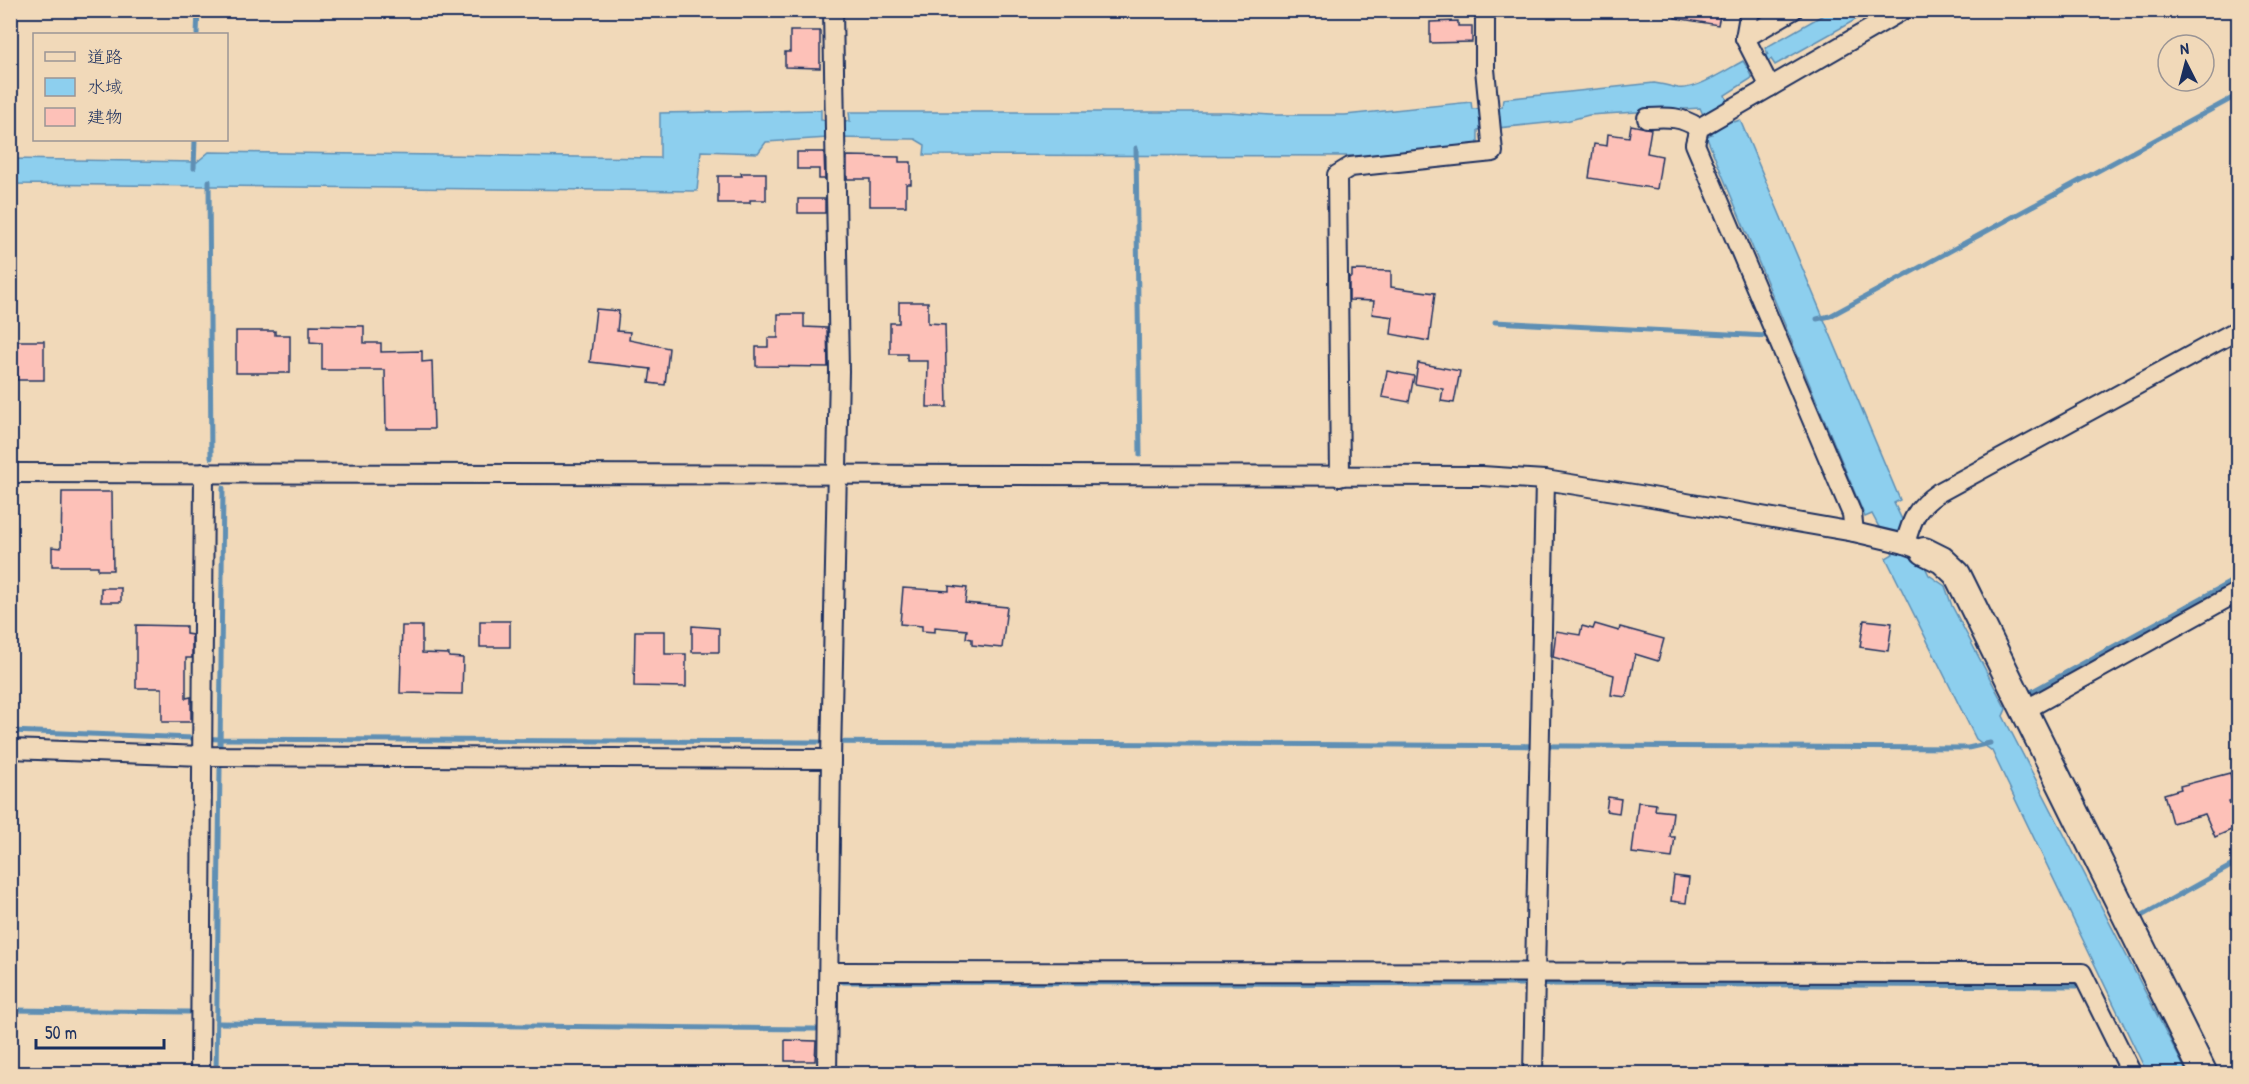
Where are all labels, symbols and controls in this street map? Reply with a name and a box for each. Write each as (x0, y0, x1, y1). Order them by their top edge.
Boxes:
legend (33, 33, 228, 141)
north arrow (2156, 33, 2216, 93)
text: N (2179, 37, 2190, 59)
text: 道路 (87, 44, 123, 69)
text: 水域 (87, 74, 123, 99)
text: 建物 (87, 104, 123, 129)
scale bar (36, 1012, 164, 1050)
text: 50 m (45, 1020, 77, 1045)

